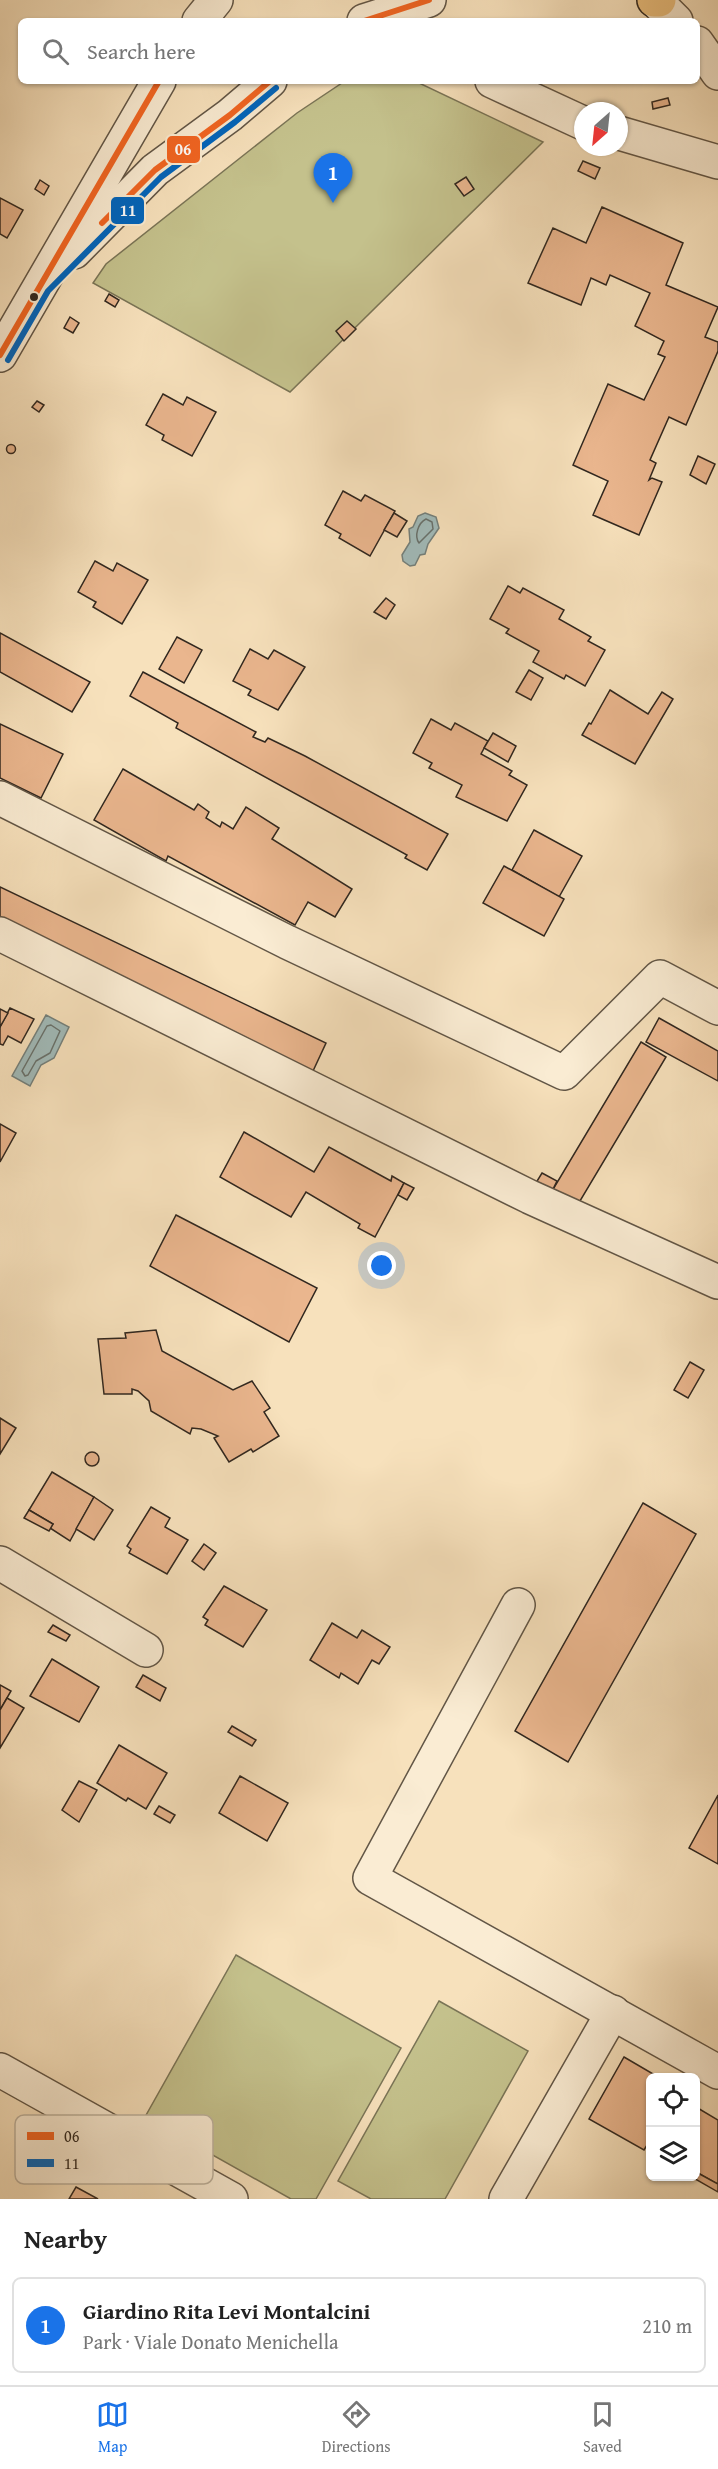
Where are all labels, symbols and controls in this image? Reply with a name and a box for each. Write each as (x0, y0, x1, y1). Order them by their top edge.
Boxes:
search box (18, 18, 700, 84)
icon: search (39, 35, 72, 68)
text: Search here (87, 35, 196, 67)
north arrow (574, 102, 628, 156)
line badge: 06 (166, 135, 201, 164)
text: 06 (175, 137, 191, 161)
pin: 1 (314, 154, 352, 203)
line badge: 11 (110, 196, 145, 225)
text: 11 (120, 198, 136, 222)
unlabelled marker (28, 291, 40, 303)
your location (367, 1251, 396, 1280)
map controls (646, 2073, 700, 2181)
button: locate (646, 2073, 700, 2127)
legend (15, 2115, 213, 2184)
text: 06 (64, 2124, 80, 2148)
button: layers (646, 2127, 700, 2181)
text: 11 (64, 2151, 79, 2175)
text: Nearby (24, 2219, 107, 2258)
text: Giardino Rita Levi Montalcini (83, 2295, 370, 2327)
text: 1 (40, 2311, 51, 2340)
text: 210 m (642, 2311, 692, 2340)
text: Park · Viale Donato Menichella (83, 2327, 339, 2356)
tab: Map (96, 2398, 129, 2458)
tab: Directions (322, 2398, 391, 2458)
tab: Saved (583, 2398, 622, 2458)

